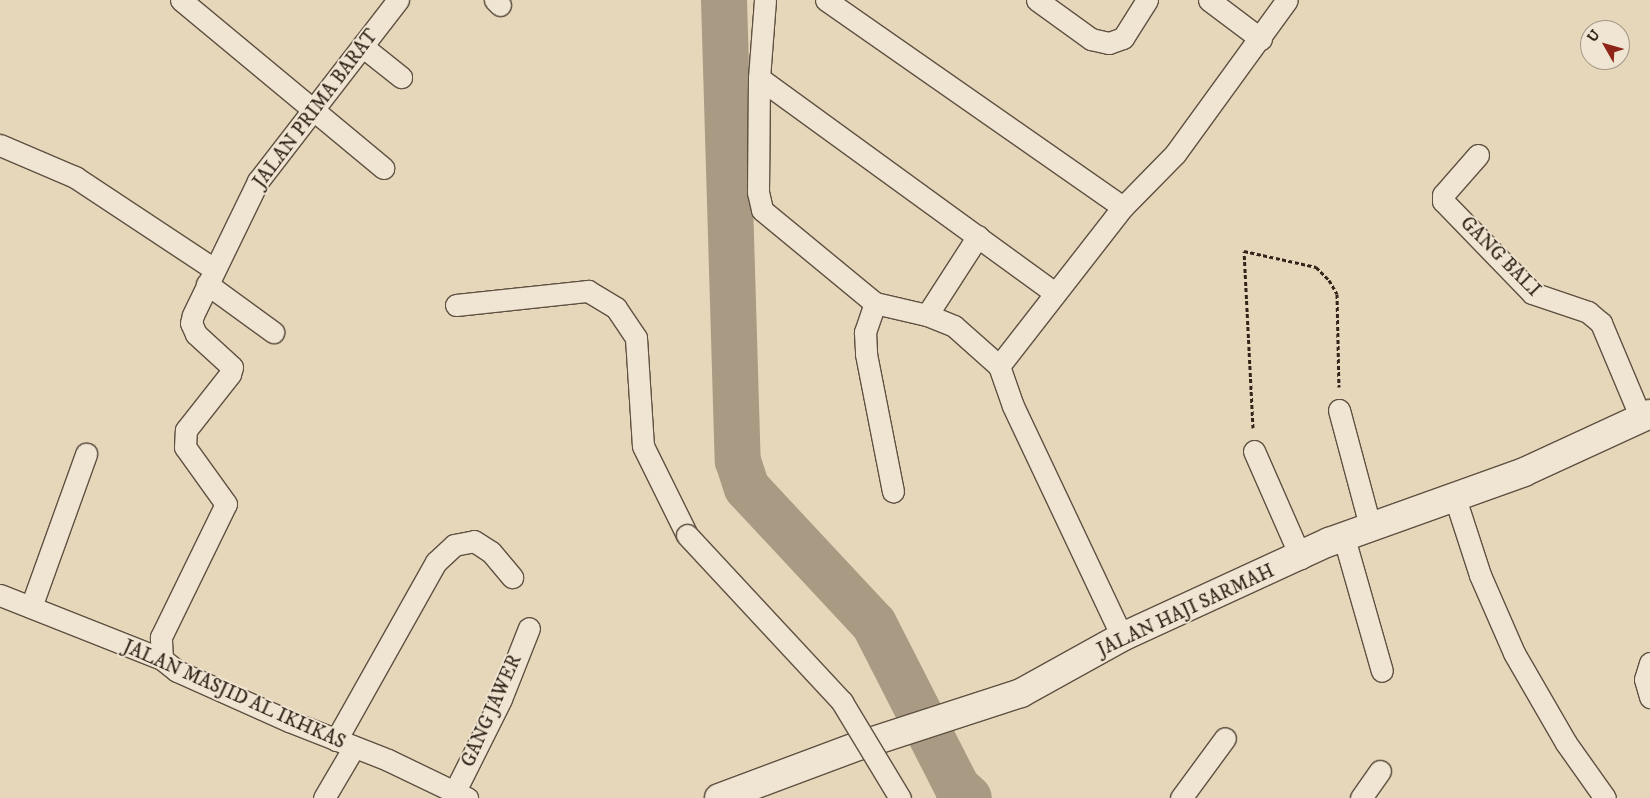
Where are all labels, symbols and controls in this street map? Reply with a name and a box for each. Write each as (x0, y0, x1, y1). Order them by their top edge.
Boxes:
north arrow (1580, 20, 1630, 70)
street label: JALAN PRIMA BARAT (249, 25, 383, 193)
text: U (1584, 27, 1604, 46)
street label: GANG BALI (1455, 212, 1545, 302)
street label: JALAN HAJI SARMAH (1094, 560, 1278, 662)
street label: JALAN MASJID AL IKHKAS (119, 636, 349, 754)
street label: GANG JAWER (457, 651, 527, 771)

